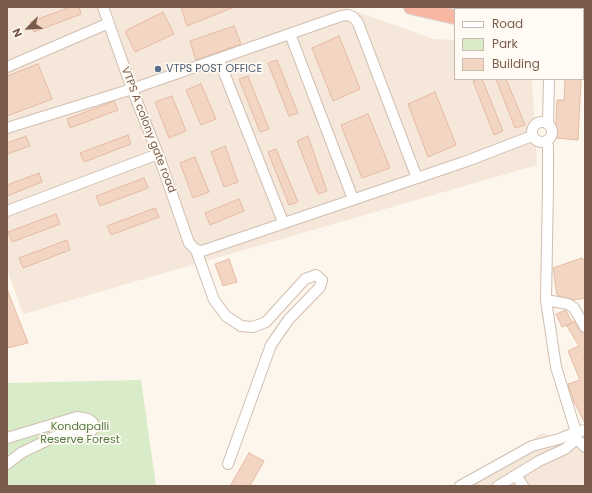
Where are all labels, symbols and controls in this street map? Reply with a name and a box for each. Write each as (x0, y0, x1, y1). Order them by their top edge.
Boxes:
north arrow (8, 8, 48, 48)
legend (454, 8, 584, 80)
text: Road (492, 15, 523, 32)
text: N (8, 26, 26, 40)
text: Park (492, 35, 518, 52)
text: Building (492, 55, 540, 72)
place label: VTPS POST OFFICE (166, 62, 262, 76)
marker: VTPS POST OFFICE (153, 64, 163, 74)
street label: VTPS A colony gate road (118, 65, 178, 195)
park label: Kondapalli Reserve Forest (40, 420, 120, 446)

